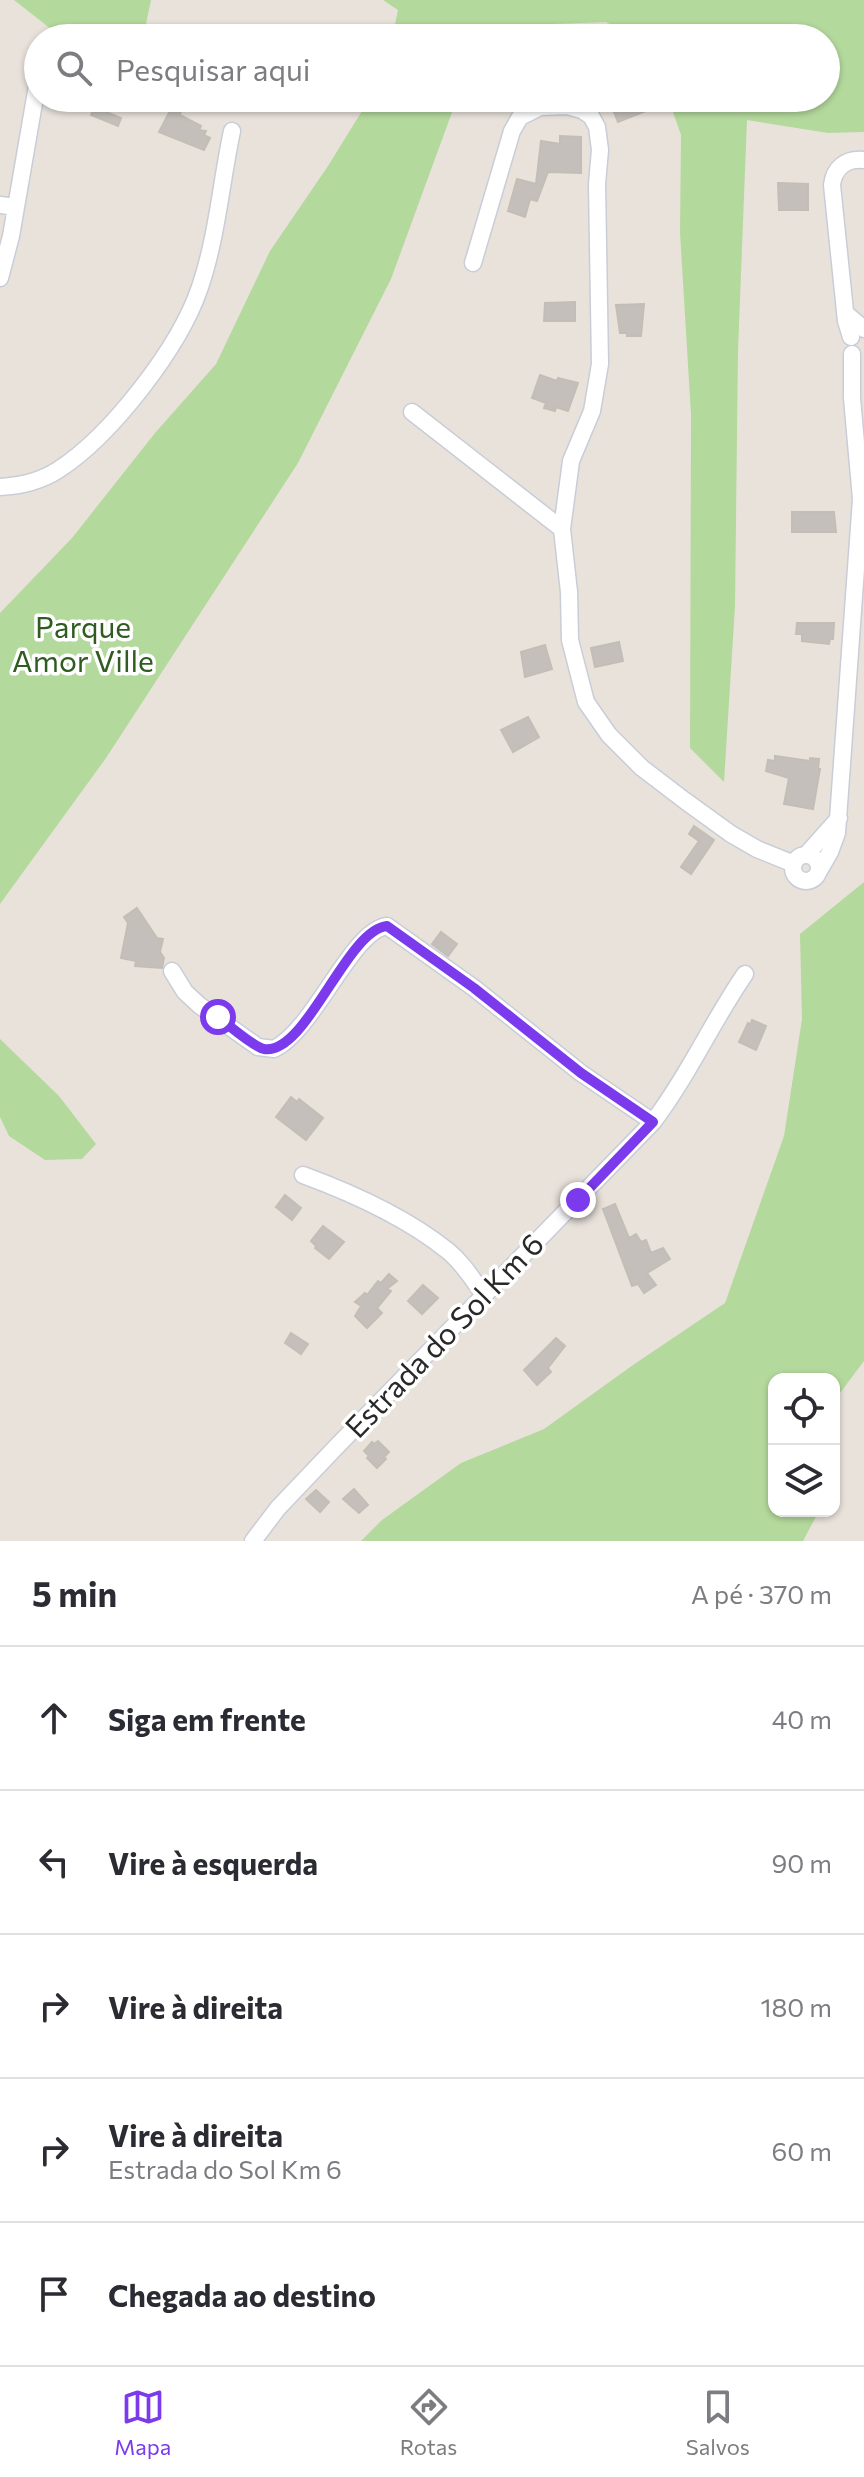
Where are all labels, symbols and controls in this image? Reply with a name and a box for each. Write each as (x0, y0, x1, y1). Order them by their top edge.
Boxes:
search box (24, 24, 840, 112)
icon: search (52, 46, 96, 90)
text: Pesquisar aqui (116, 50, 311, 87)
park label: Parque Amor Ville (12, 607, 154, 678)
route start (200, 999, 236, 1035)
route end (560, 1182, 596, 1218)
street label: Estrada do Sol Km 6 (336, 1224, 550, 1444)
map controls (768, 1373, 840, 1517)
button: locate (768, 1373, 840, 1445)
button: layers (768, 1445, 840, 1517)
text: 5 min (32, 1572, 117, 1614)
text: A pé · 370 m (691, 1578, 832, 1609)
icon: ahead (32, 1696, 76, 1740)
text: Siga em frente (108, 1700, 306, 1737)
text: 40 m (772, 1703, 832, 1734)
icon: left (32, 1840, 76, 1884)
text: Vire à esquerda (108, 1844, 318, 1881)
text: 90 m (772, 1847, 832, 1878)
icon: right (32, 1984, 76, 2028)
text: Vire à direita (108, 1988, 283, 2025)
text: 180 m (760, 1991, 832, 2022)
text: Vire à direita (108, 2116, 283, 2153)
icon: right (32, 2128, 76, 2172)
text: 60 m (772, 2135, 832, 2166)
text: Estrada do Sol Km 6 (108, 2153, 342, 2184)
icon: arrive (32, 2272, 76, 2316)
text: Chegada ao destino (108, 2276, 376, 2313)
tab: Mapa (114, 2385, 171, 2460)
tab: Rotas (400, 2385, 457, 2460)
tab: Salvos (686, 2385, 750, 2460)

